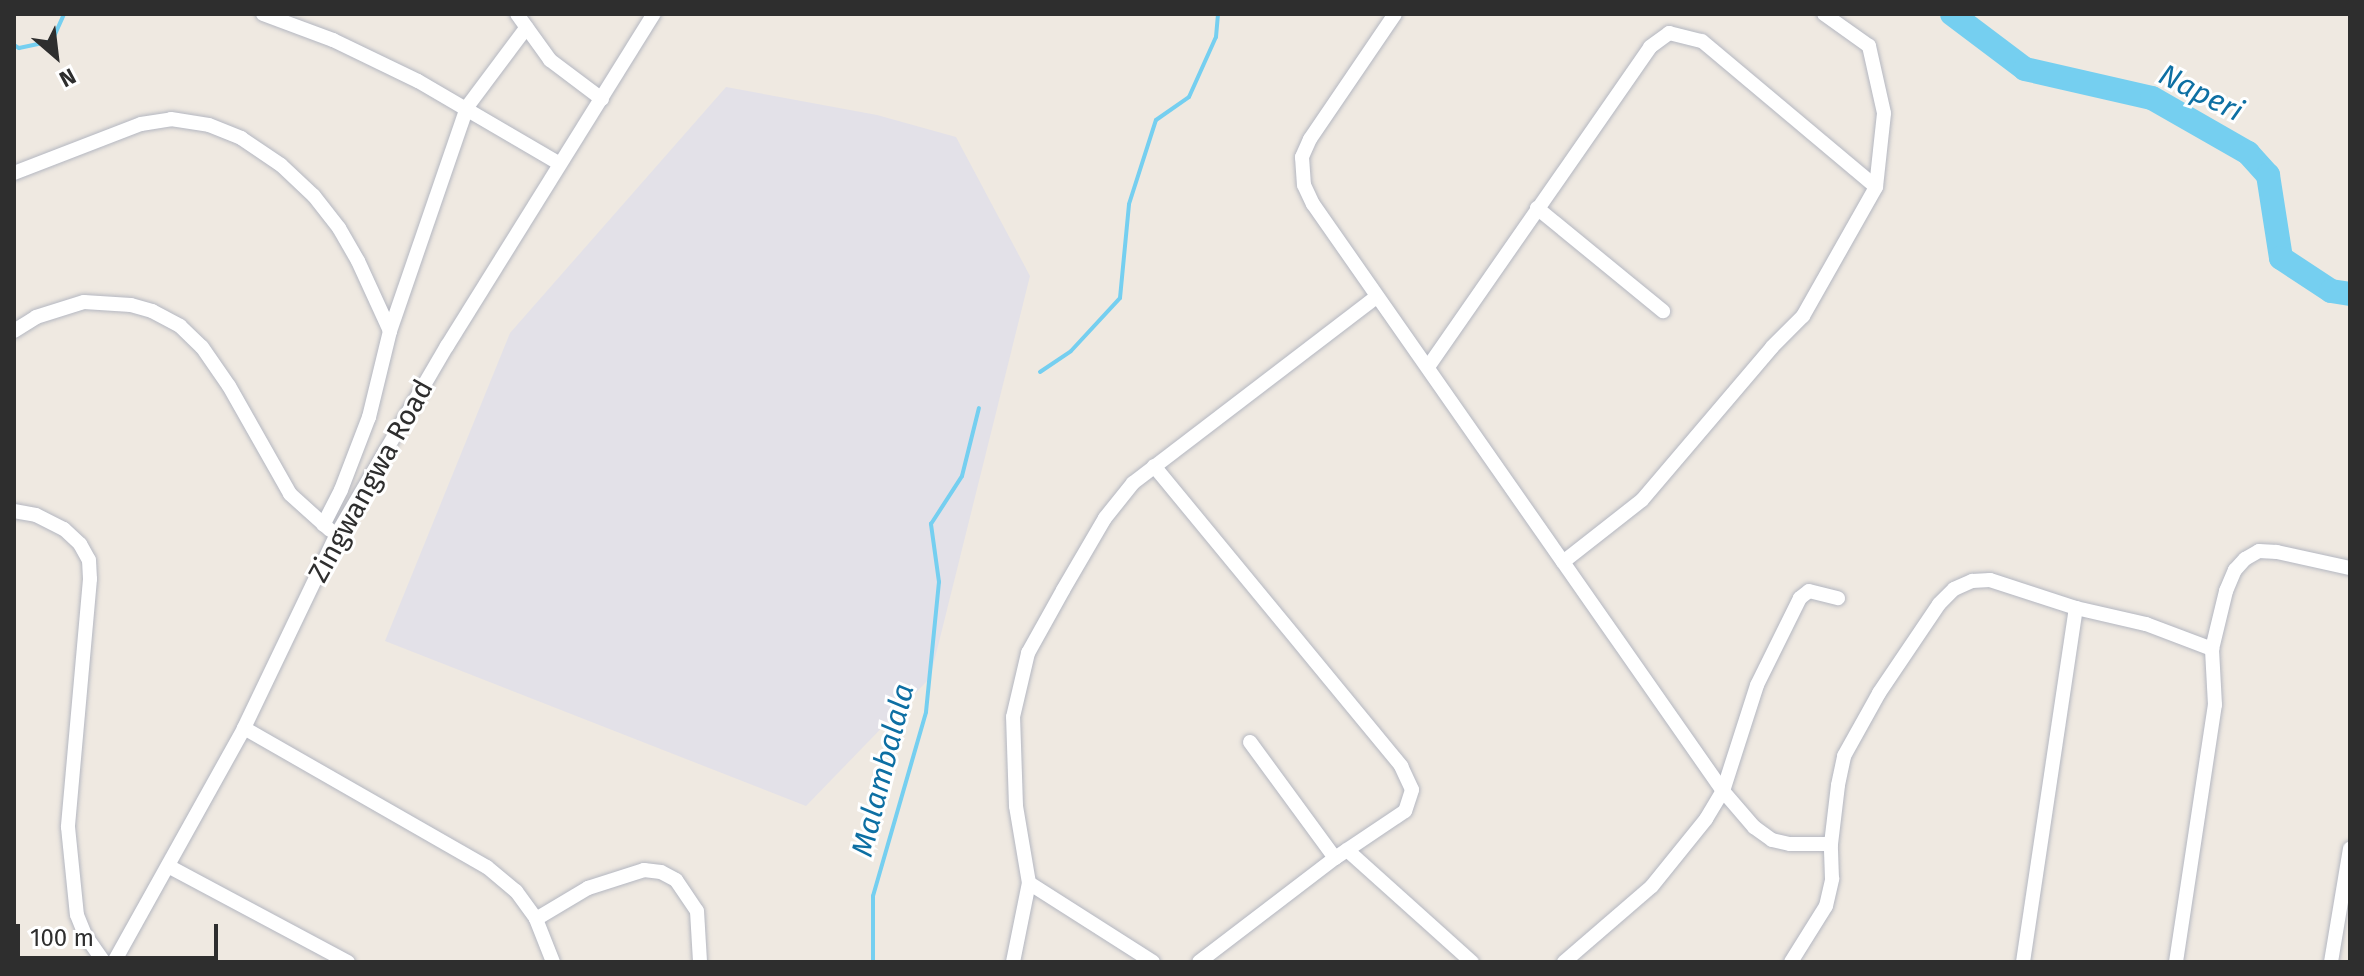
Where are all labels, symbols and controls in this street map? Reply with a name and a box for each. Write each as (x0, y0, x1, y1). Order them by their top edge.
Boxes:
north arrow (16, 16, 96, 96)
water label: Naperi (2153, 57, 2249, 129)
text: N (55, 62, 80, 93)
street label: Zingwangwa Road (301, 374, 441, 588)
water label: Malambalala (844, 680, 922, 860)
scale bar (20, 908, 222, 958)
text: 100 m (30, 924, 94, 952)

